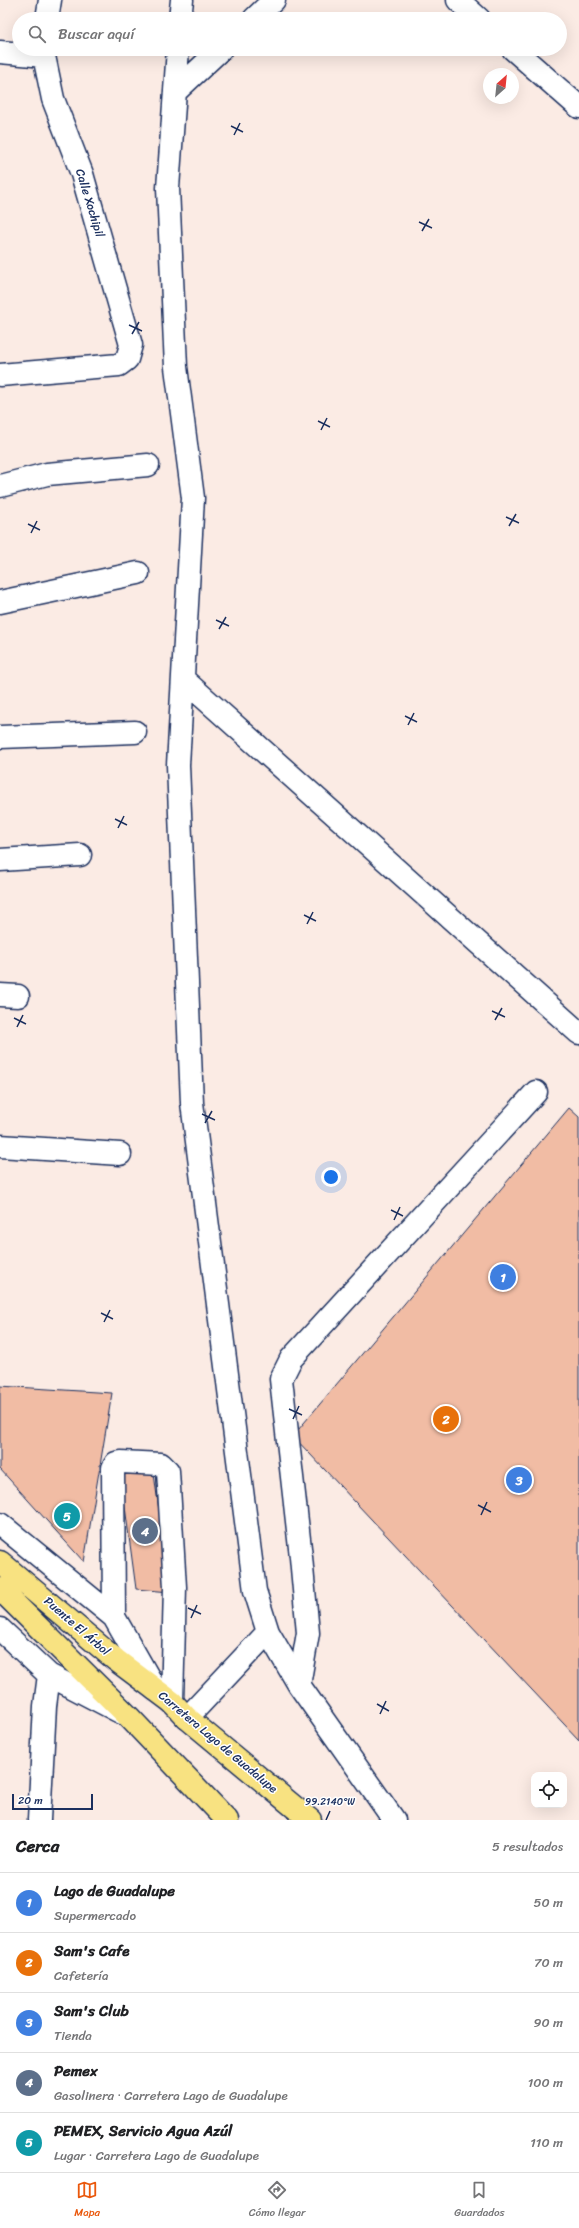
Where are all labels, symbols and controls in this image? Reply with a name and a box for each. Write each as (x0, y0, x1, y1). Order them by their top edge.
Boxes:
search box (12, 12, 567, 56)
text: Buscar aquí (58, 21, 135, 47)
icon: search (26, 23, 48, 45)
north arrow (483, 68, 519, 104)
street label: Calle Xochipil (69, 166, 111, 241)
your location (321, 1167, 341, 1187)
pin: 1 (490, 1262, 516, 1292)
pin: 2 (433, 1404, 459, 1434)
pin: 3 (506, 1465, 532, 1495)
pin: 5 (54, 1501, 80, 1531)
pin: 4 (132, 1516, 158, 1546)
street label: Puente El Árbol (39, 1591, 116, 1662)
street label: Carretera Lago de Guadalupe (153, 1685, 283, 1799)
map controls (531, 1772, 567, 1808)
button: locate (531, 1772, 567, 1808)
text: 20 m (18, 1791, 43, 1810)
scale bar (12, 1792, 93, 1811)
text: 99.2140°W (305, 1793, 355, 1811)
text: Cerca (16, 1831, 59, 1861)
text: 5 resultados (492, 1835, 563, 1858)
text: Lago de Guadalupe (54, 1878, 175, 1904)
text: 1 (26, 1891, 32, 1914)
text: 50 m (533, 1891, 563, 1914)
text: Supermercado (54, 1904, 136, 1927)
text: Sam's Cafe (54, 1938, 130, 1964)
text: 2 (25, 1951, 33, 1974)
text: 70 m (534, 1951, 563, 1974)
text: Cafetería (54, 1964, 108, 1987)
text: Sam's Club (54, 1998, 129, 2024)
text: 3 (25, 2011, 33, 2034)
text: 90 m (533, 2011, 563, 2034)
text: Tienda (54, 2024, 92, 2047)
text: Pemex (54, 2058, 98, 2084)
text: 4 (25, 2071, 33, 2094)
text: 100 m (528, 2071, 563, 2094)
text: Gasolinera · Carretera Lago de Guadalupe (54, 2084, 288, 2107)
text: PEMEX, Servicio Agua Azúl (54, 2118, 232, 2144)
text: 5 (25, 2131, 33, 2154)
text: 110 m (530, 2131, 563, 2154)
text: Lugar · Carretera Lago de Guadalupe (54, 2144, 259, 2167)
tab: Mapa (74, 2179, 100, 2222)
tab: Cómo llegar (249, 2179, 306, 2222)
tab: Guardados (454, 2179, 505, 2222)

